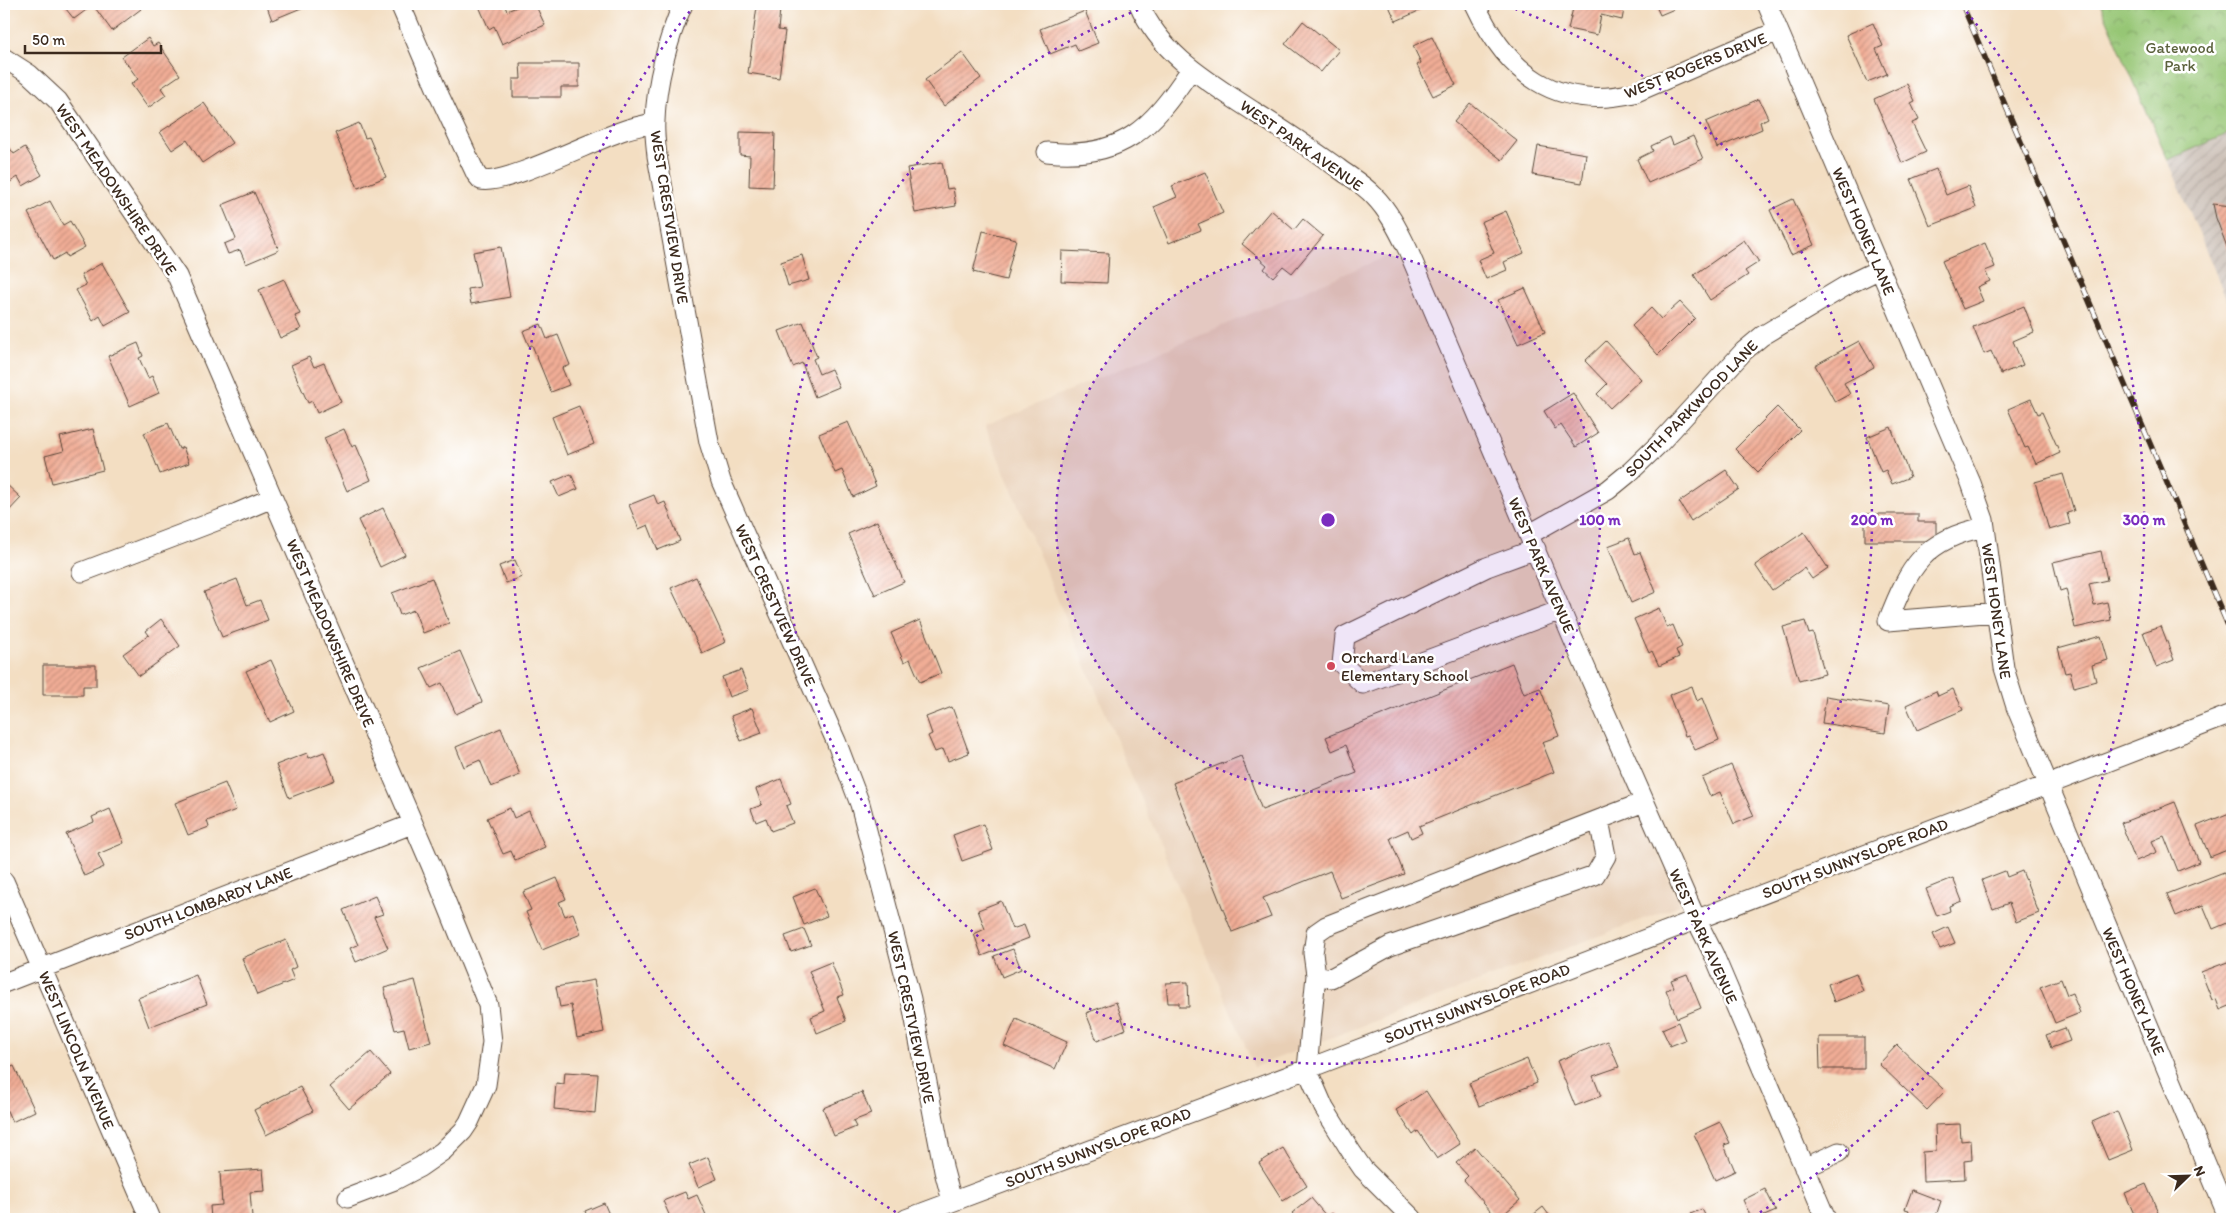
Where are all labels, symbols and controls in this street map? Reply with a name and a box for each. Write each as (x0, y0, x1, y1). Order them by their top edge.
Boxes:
scale bar (25, 22, 161, 54)
street label: WEST ROGERS DRIVE (1621, 28, 1769, 103)
text: 50 m (32, 31, 65, 49)
park label: Gatewood Park (2146, 38, 2215, 75)
street label: WEST PARK AVENUE (1236, 96, 1367, 195)
street label: WEST MEADOWSHIRE DRIVE (52, 100, 181, 279)
street label: WEST CRESTVIEW DRIVE (646, 129, 693, 305)
street label: WEST HONEY LANE (1828, 164, 1899, 298)
street label: SOUTH PARKWOOD LANE (1621, 336, 1762, 481)
street label: WEST PARK AVENUE (1504, 494, 1579, 636)
centre of rings (1319, 511, 1337, 529)
text: 100 m (1579, 511, 1621, 529)
text: 200 m (1851, 511, 1894, 529)
text: 300 m (2123, 511, 2166, 529)
street label: WEST CRESTVIEW DRIVE (731, 521, 820, 689)
street label: WEST MEADOWSHIRE DRIVE (282, 536, 379, 730)
street label: WEST HONEY LANE (1978, 542, 2015, 680)
place label: Orchard Lane Elementary School (1341, 648, 1469, 685)
marker: Orchard Lane Elementary School (1325, 660, 1337, 672)
street label: SOUTH SUNNYSLOPE ROAD (1759, 814, 1951, 903)
street label: SOUTH LOMBARDY LANE (121, 863, 295, 944)
street label: WEST PARK AVENUE (1665, 866, 1742, 1007)
street label: WEST HONEY LANE (2098, 924, 2169, 1058)
street label: WEST CRESTVIEW DRIVE (884, 929, 939, 1105)
street label: SOUTH SUNNYSLOPE ROAD (1381, 959, 1573, 1048)
street label: WEST LINCOLN AVENUE (35, 968, 119, 1132)
street label: SOUTH SUNNYSLOPE ROAD (1002, 1103, 1194, 1192)
north arrow (2164, 1150, 2214, 1200)
text: N (2190, 1163, 2209, 1179)

